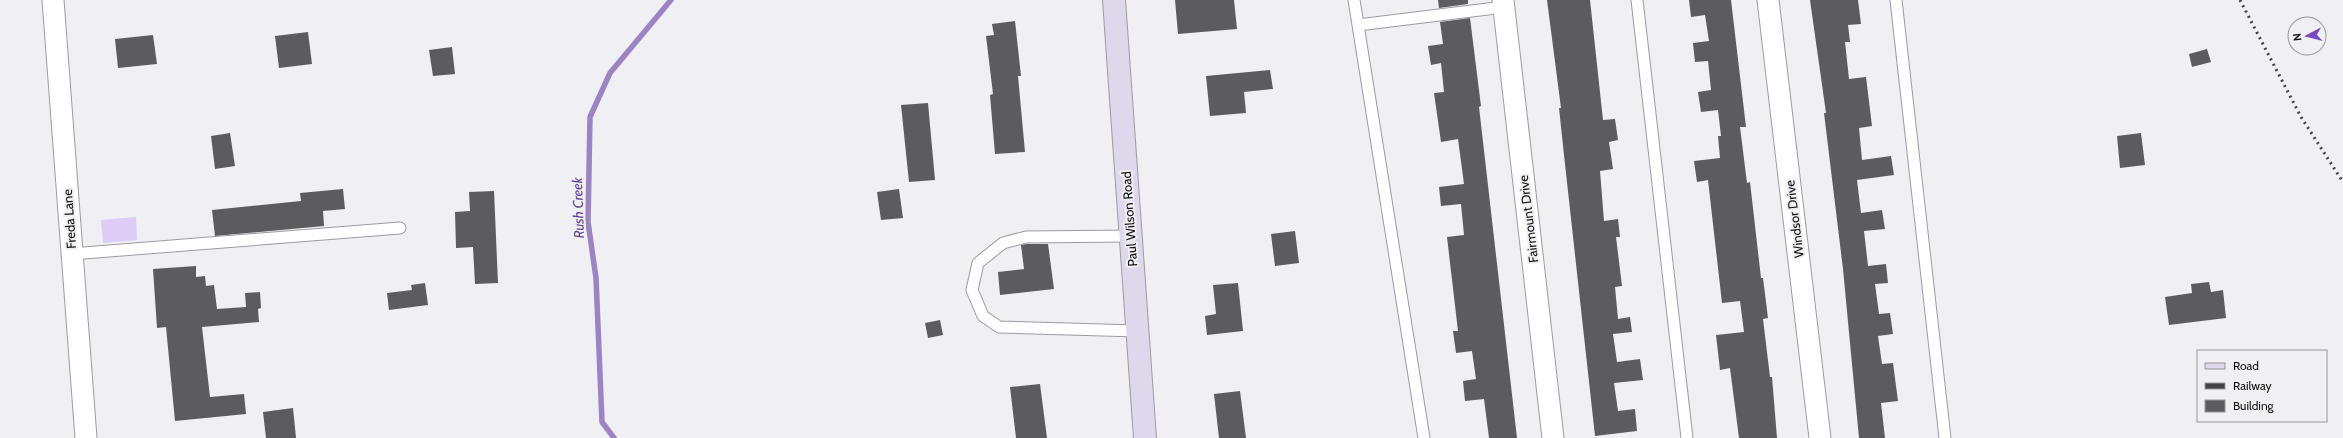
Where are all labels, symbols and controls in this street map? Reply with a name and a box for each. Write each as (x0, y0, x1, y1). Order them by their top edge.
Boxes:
north arrow (2287, 16, 2327, 56)
text: N (2290, 33, 2304, 42)
street label: Paul Wilson Road (1118, 171, 1140, 267)
street label: Fairmount Drive (1515, 174, 1541, 264)
water label: Rush Creek (568, 176, 588, 239)
street label: Windsor Drive (1781, 179, 1807, 259)
street label: Freda Lane (59, 188, 79, 249)
legend (2197, 350, 2327, 422)
text: Road (2233, 358, 2259, 373)
text: Railway (2233, 378, 2271, 393)
text: Building (2233, 398, 2275, 413)

